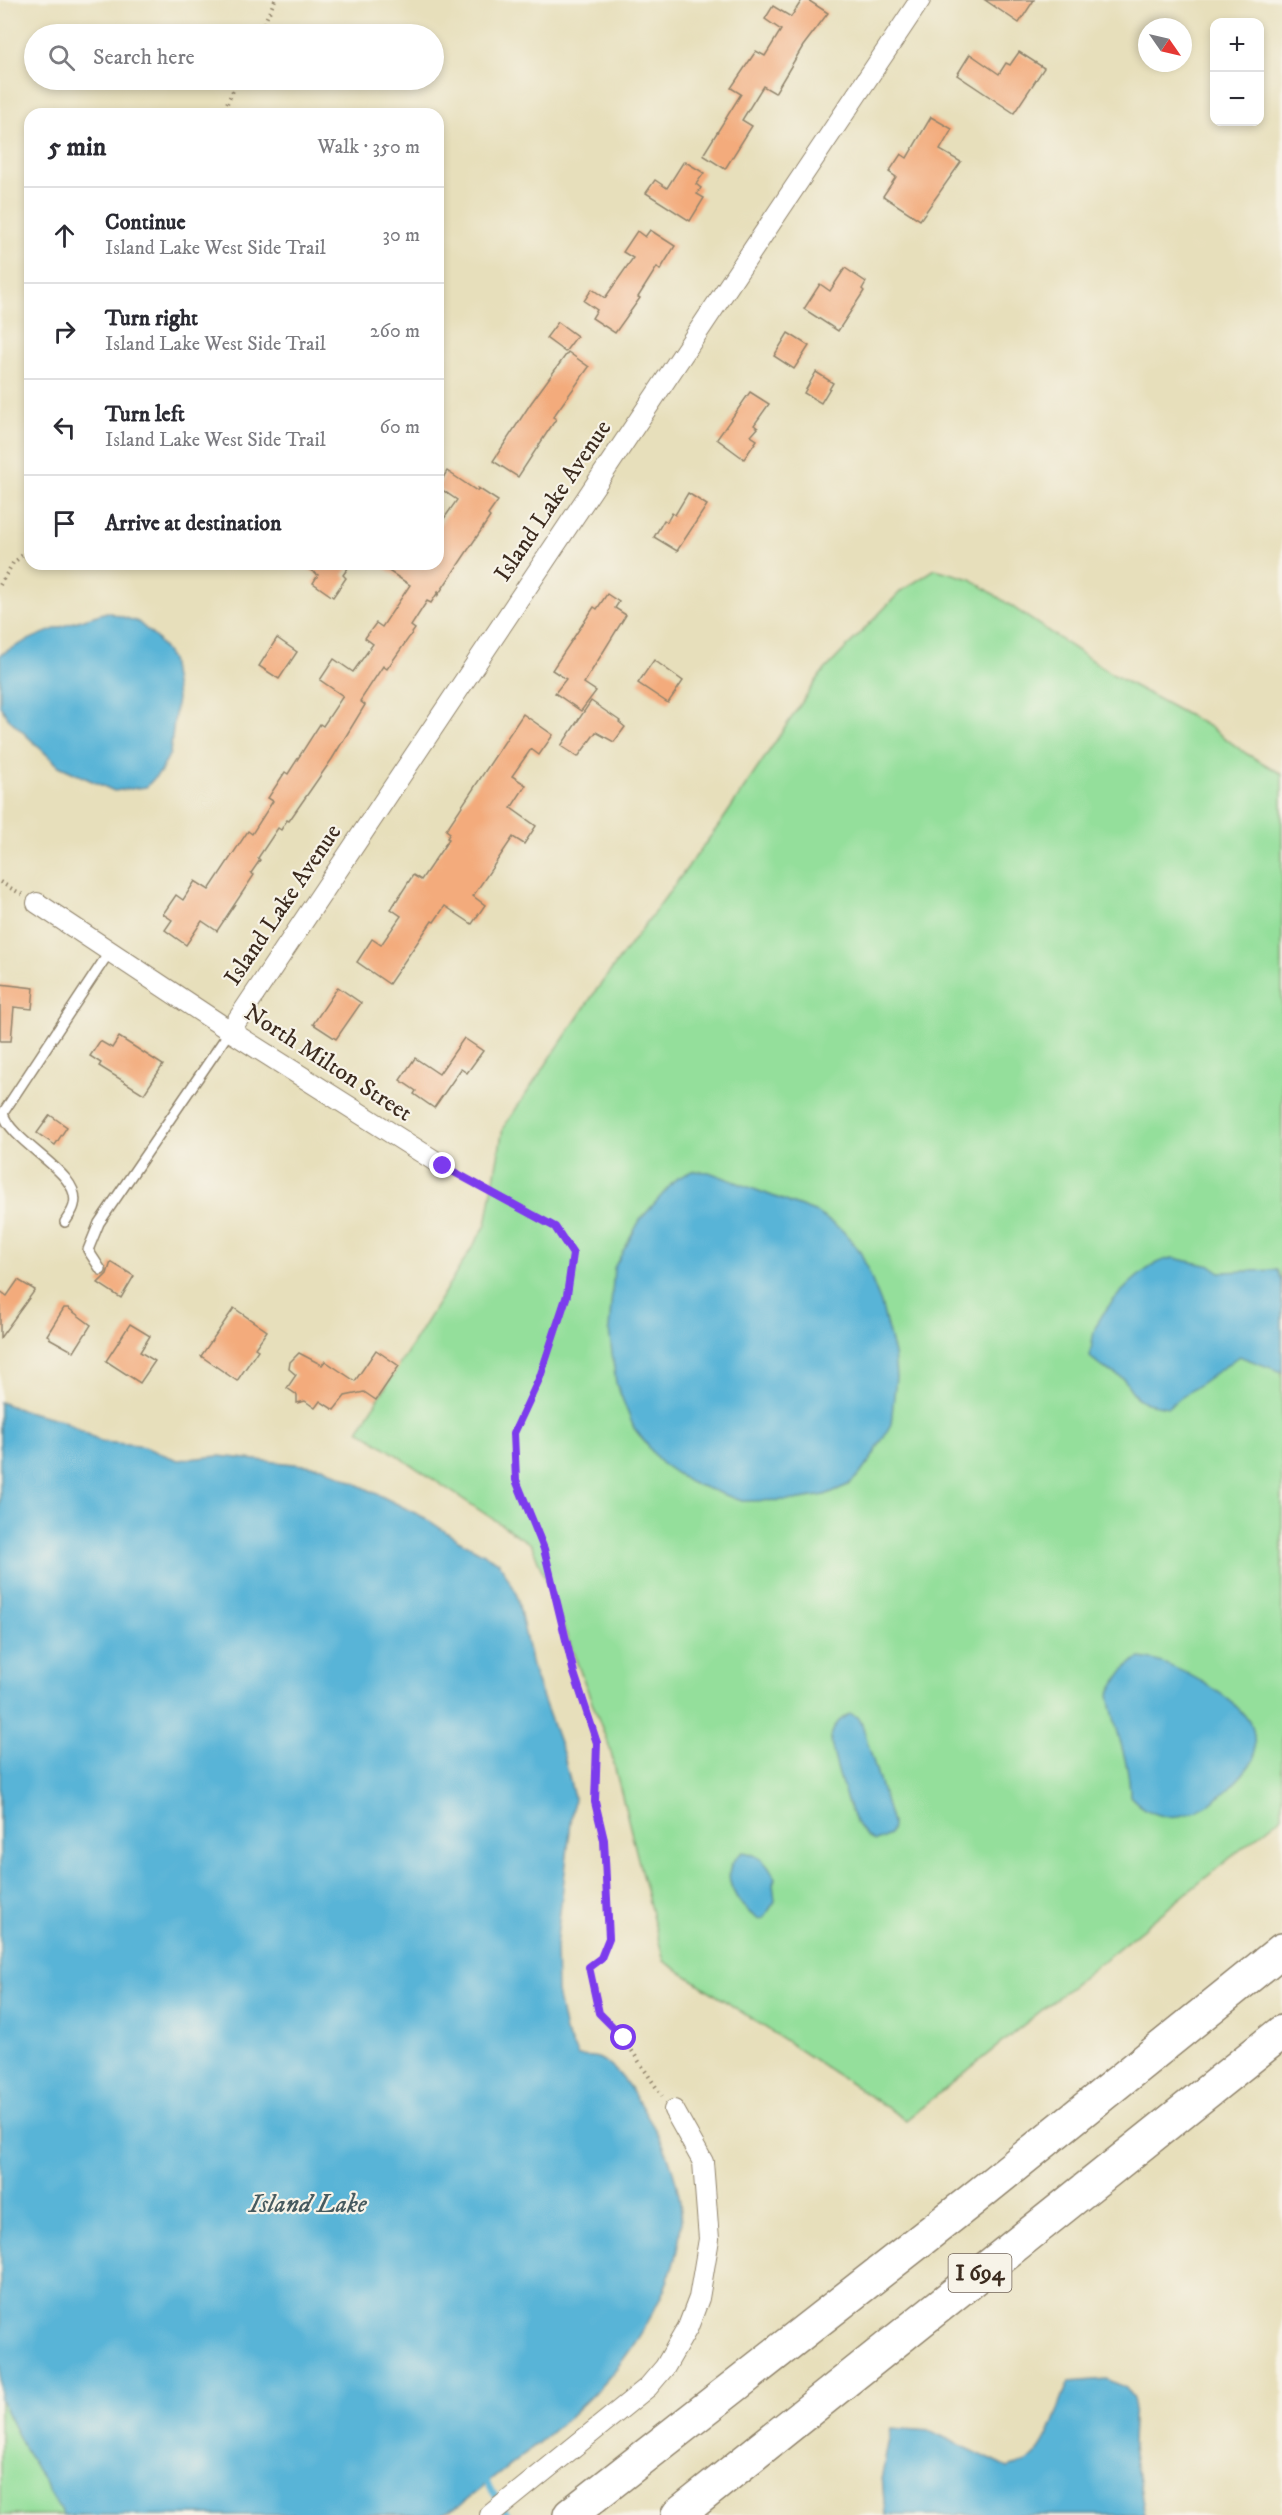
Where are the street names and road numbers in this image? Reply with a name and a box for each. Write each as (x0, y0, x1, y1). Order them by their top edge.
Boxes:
street label: Island Lake Avenue (488, 414, 618, 587)
street label: Island Lake Avenue (218, 818, 348, 991)
street label: North Milton Street (238, 998, 418, 1129)
road number: I 694 (948, 2254, 1012, 2292)

